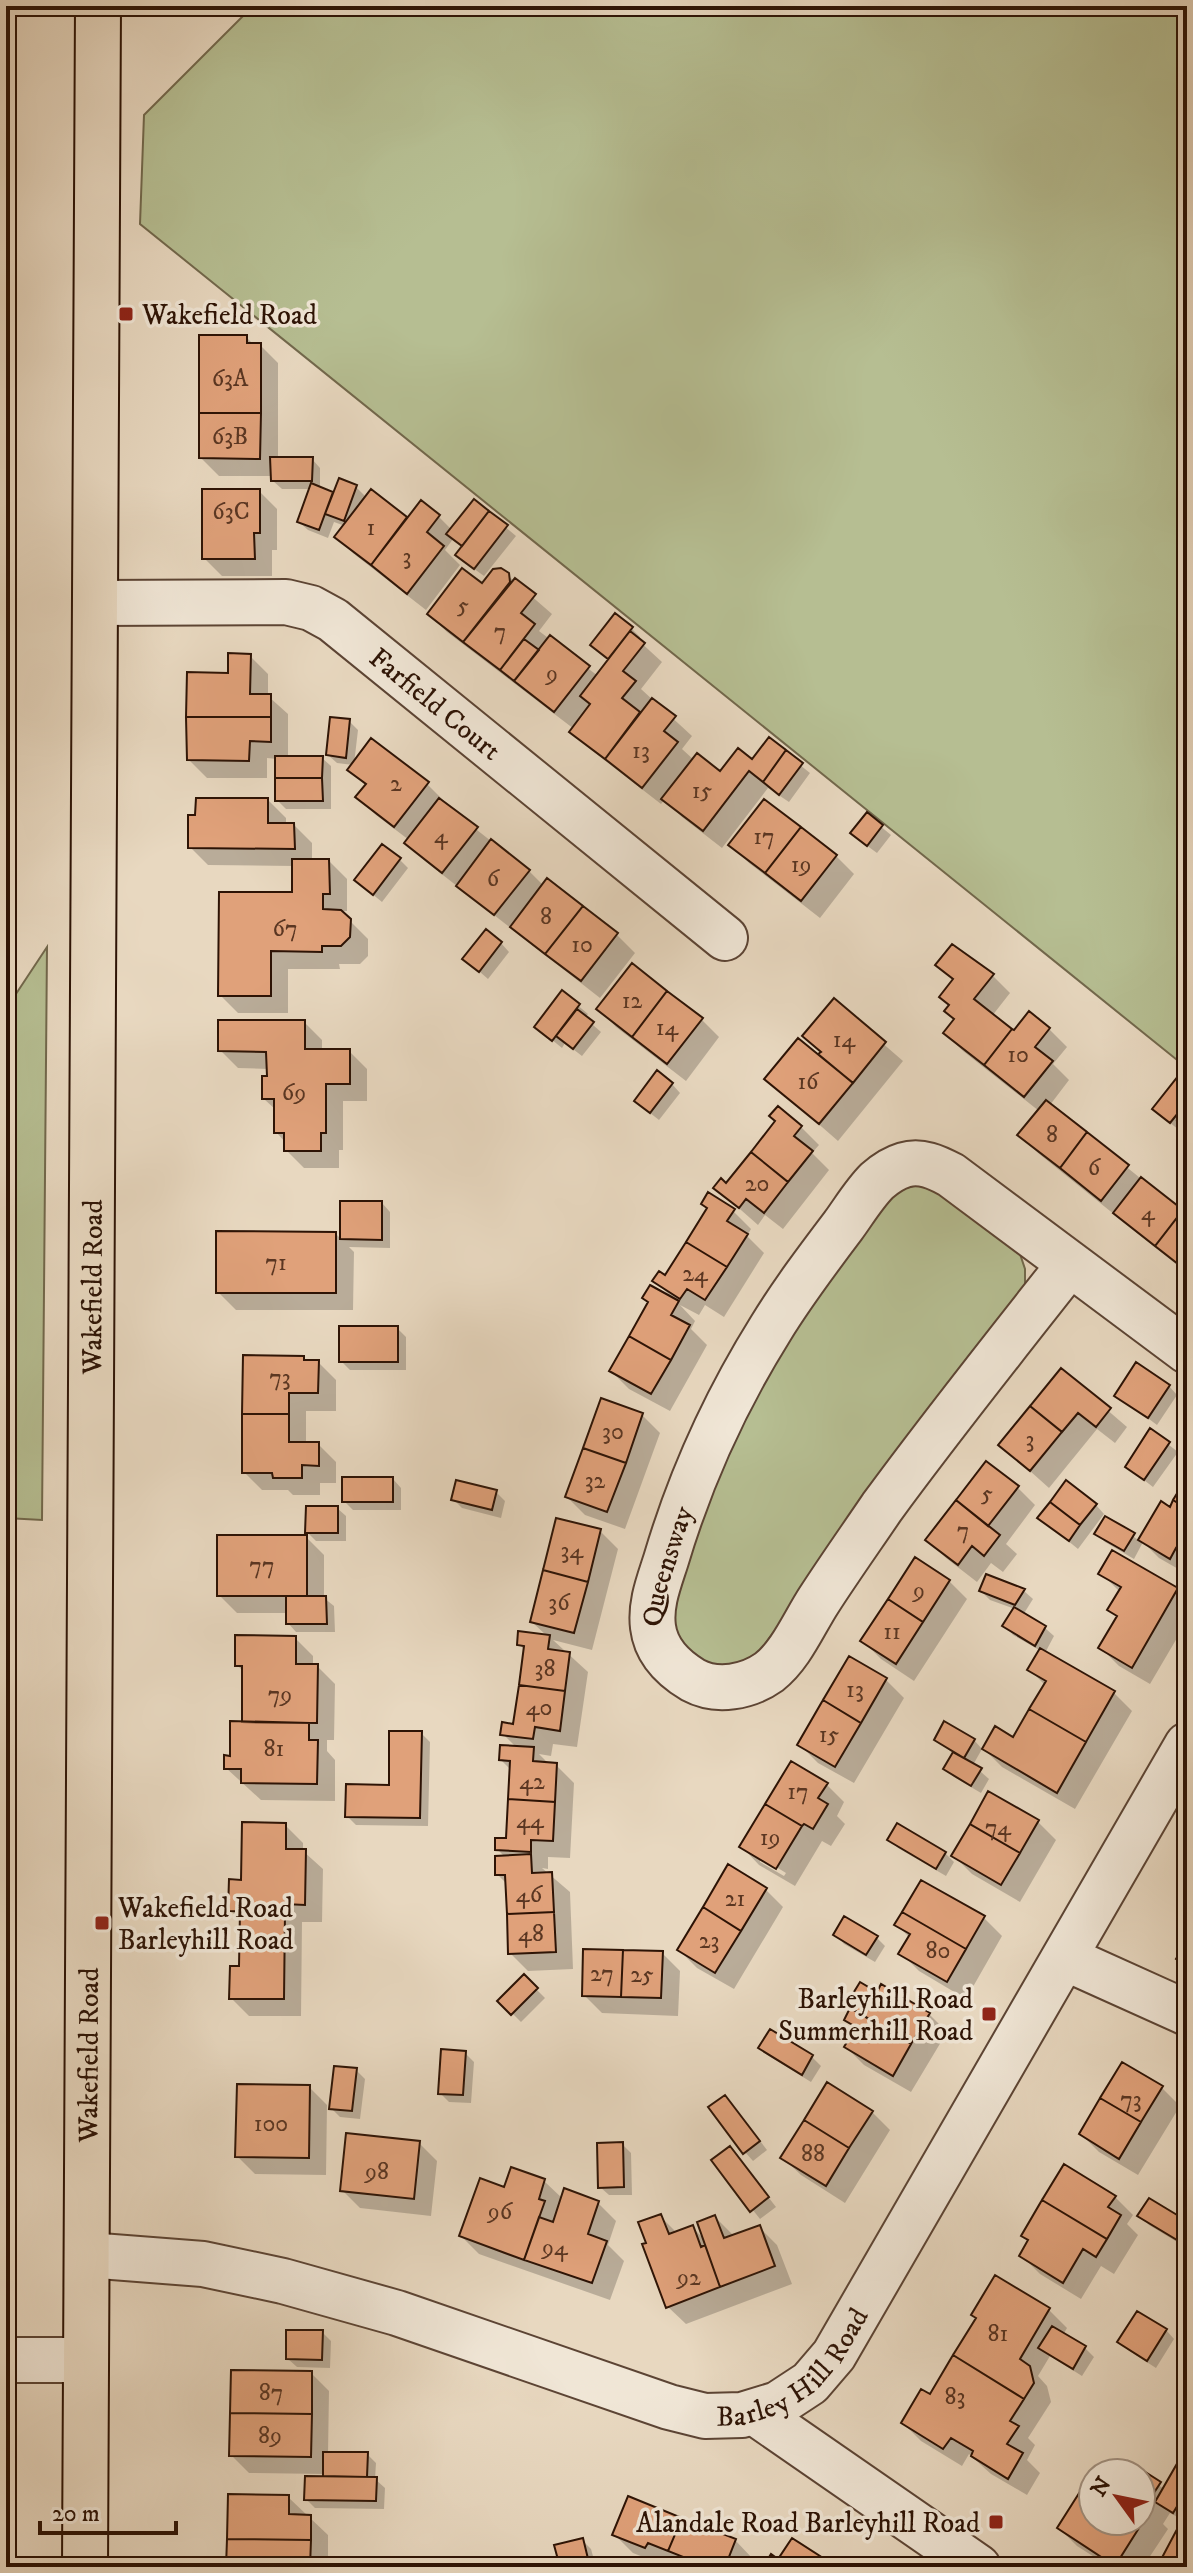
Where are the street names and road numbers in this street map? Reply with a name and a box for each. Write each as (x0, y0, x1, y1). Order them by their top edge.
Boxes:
street label: Farfield Court (362, 641, 508, 768)
street label: Wakefield Road (75, 1199, 111, 1376)
street label: Queensway (636, 1501, 702, 1627)
street label: Wakefield Road (71, 1967, 107, 2144)
street label: Barley Hill Road (716, 2302, 877, 2435)

